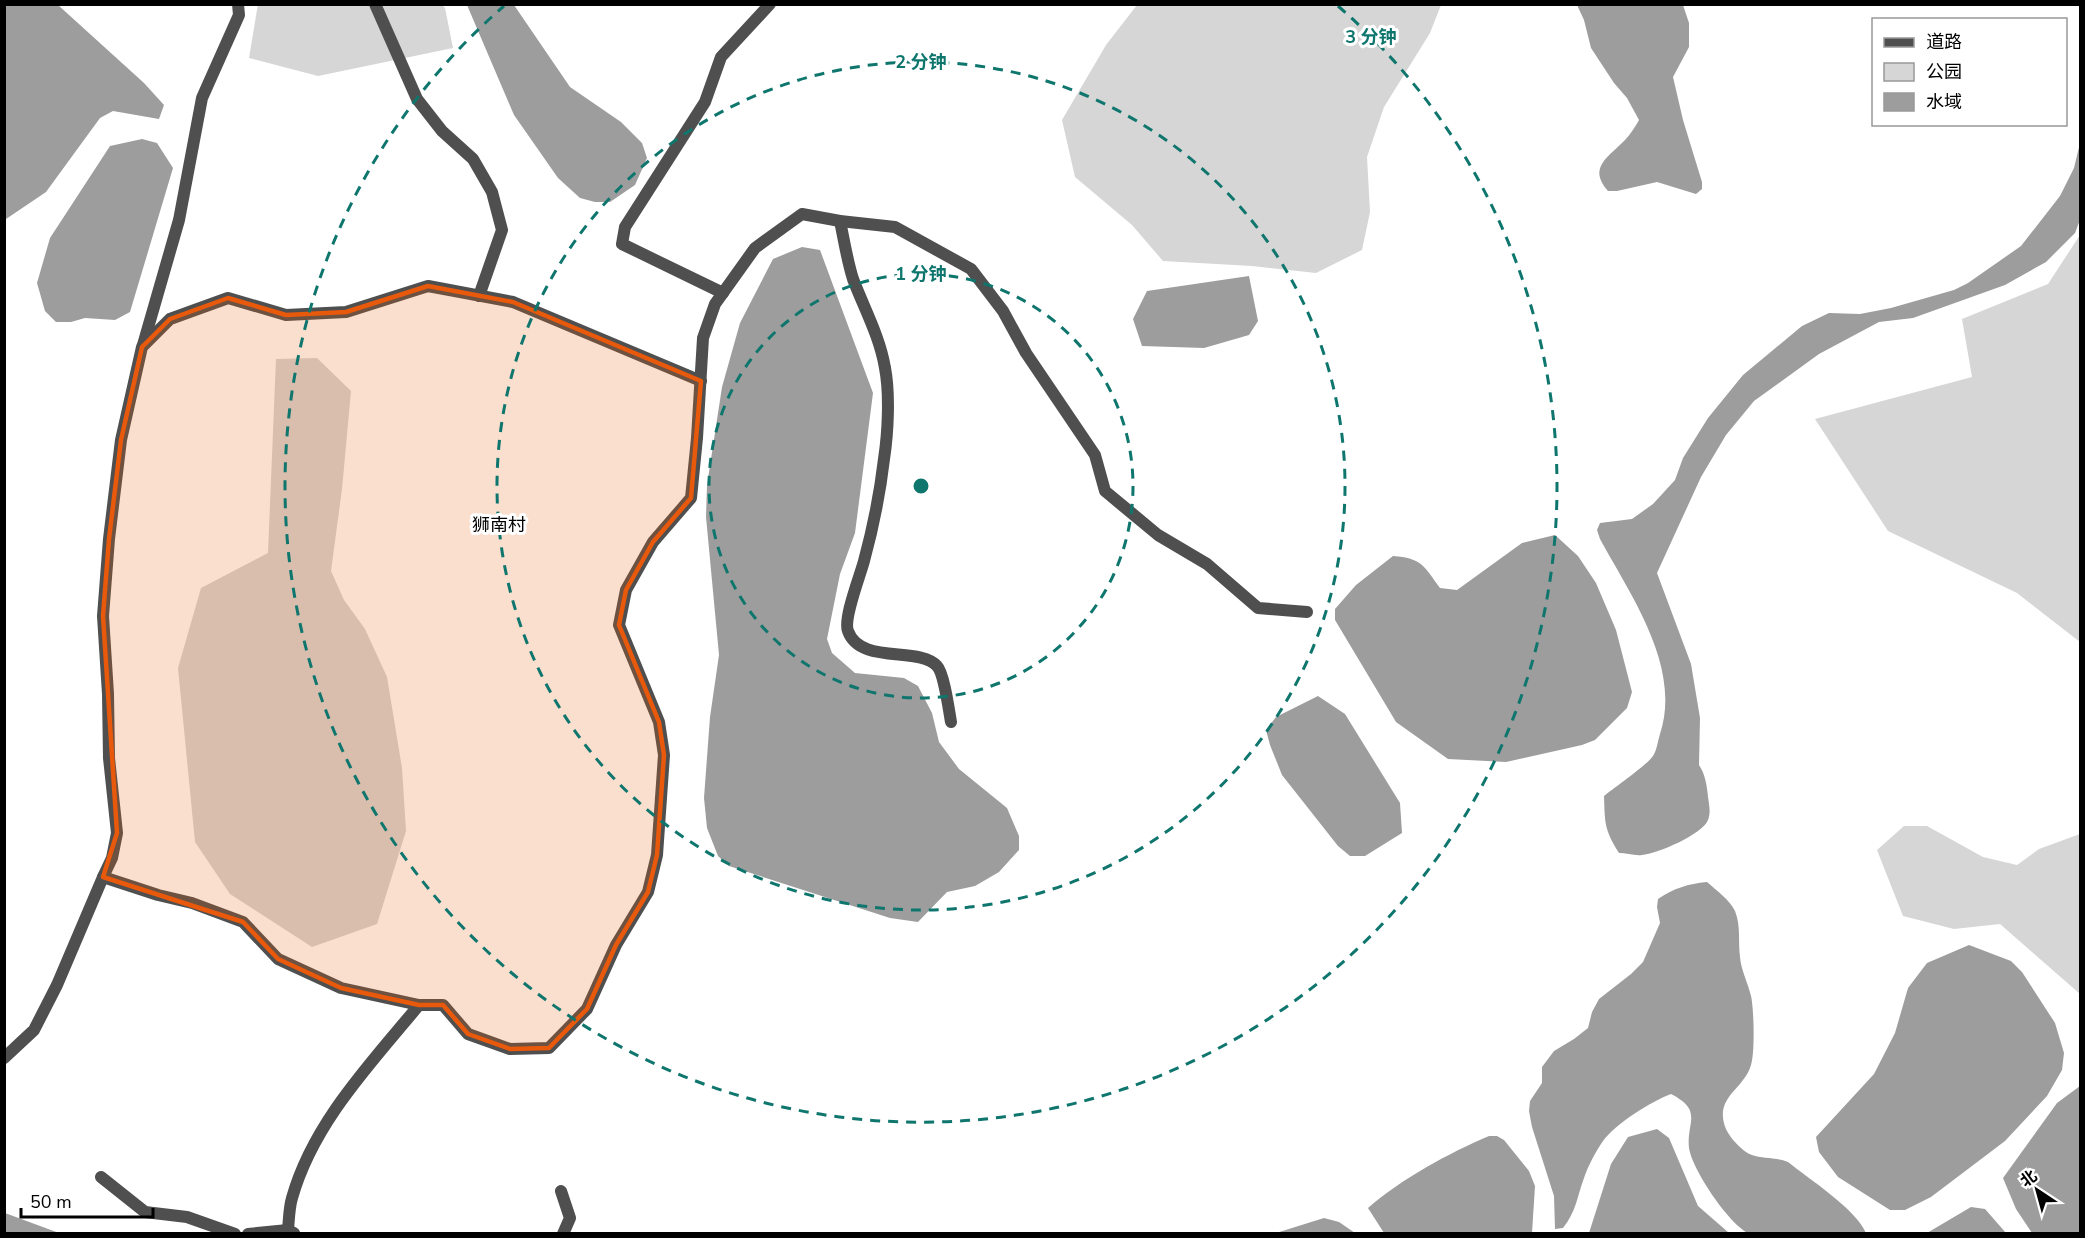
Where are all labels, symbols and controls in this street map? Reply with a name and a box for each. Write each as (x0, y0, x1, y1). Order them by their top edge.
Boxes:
legend (1872, 18, 2067, 126)
text: 3 分钟 (1345, 25, 1397, 49)
text: 道路 (1926, 30, 1962, 54)
text: 2 分钟 (895, 50, 947, 74)
text: 公园 (1926, 60, 1962, 84)
text: 水域 (1926, 90, 1962, 114)
text: 1 分钟 (895, 262, 947, 286)
centre of rings (911, 476, 931, 496)
district label: 狮南村 (472, 513, 526, 537)
north arrow (2007, 1160, 2067, 1220)
text: 北 (2016, 1165, 2042, 1192)
scale bar (21, 1181, 153, 1219)
text: 50 m (30, 1190, 72, 1214)

